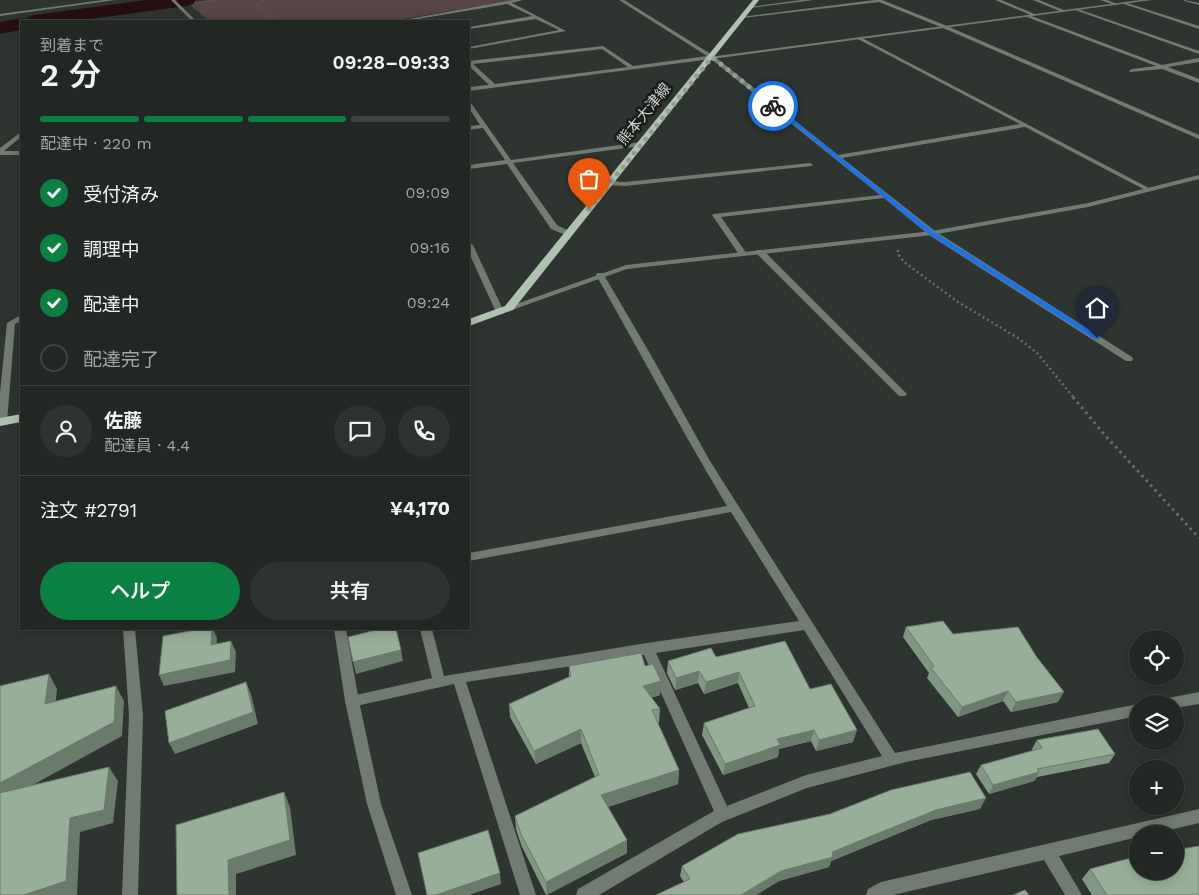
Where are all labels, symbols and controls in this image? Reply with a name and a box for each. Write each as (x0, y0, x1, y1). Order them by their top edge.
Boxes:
text: 到着まで (40, 36, 104, 55)
text: 09:28–09:33 (333, 51, 450, 74)
text: 2 分 (40, 56, 101, 94)
street label: 熊本大津線 (613, 79, 675, 149)
courier (748, 81, 798, 131)
icon: bike (759, 92, 787, 120)
text: 配達中 · 220 m (40, 134, 152, 153)
pin (568, 158, 610, 209)
icon: bag (575, 165, 603, 193)
icon: check (40, 179, 68, 207)
text: 受付済み (83, 183, 159, 206)
text: 09:09 (406, 183, 450, 202)
icon: check (40, 234, 68, 262)
text: 調理中 (83, 238, 140, 261)
text: 09:16 (409, 238, 450, 257)
pin (1076, 287, 1118, 338)
icon: check (40, 289, 68, 317)
text: 配達中 (83, 293, 140, 316)
text: 09:24 (407, 293, 450, 312)
icon: home (1083, 294, 1111, 322)
text: 配達完了 (83, 348, 159, 371)
button: person (40, 405, 92, 457)
button: chat (334, 405, 386, 457)
button: phone (398, 405, 450, 457)
text: 佐藤 (104, 409, 142, 432)
text: 配達員 · 4.4 (104, 436, 190, 455)
text: ¥4,170 (390, 497, 450, 520)
text: 注文 #2791 (40, 499, 137, 522)
button: ヘルプ (40, 562, 240, 620)
button: 共有 (250, 562, 450, 620)
map controls (1129, 630, 1184, 880)
button: locate (1129, 630, 1184, 685)
button: layers (1129, 695, 1184, 750)
button: + (1129, 760, 1184, 815)
button: − (1129, 825, 1184, 880)

